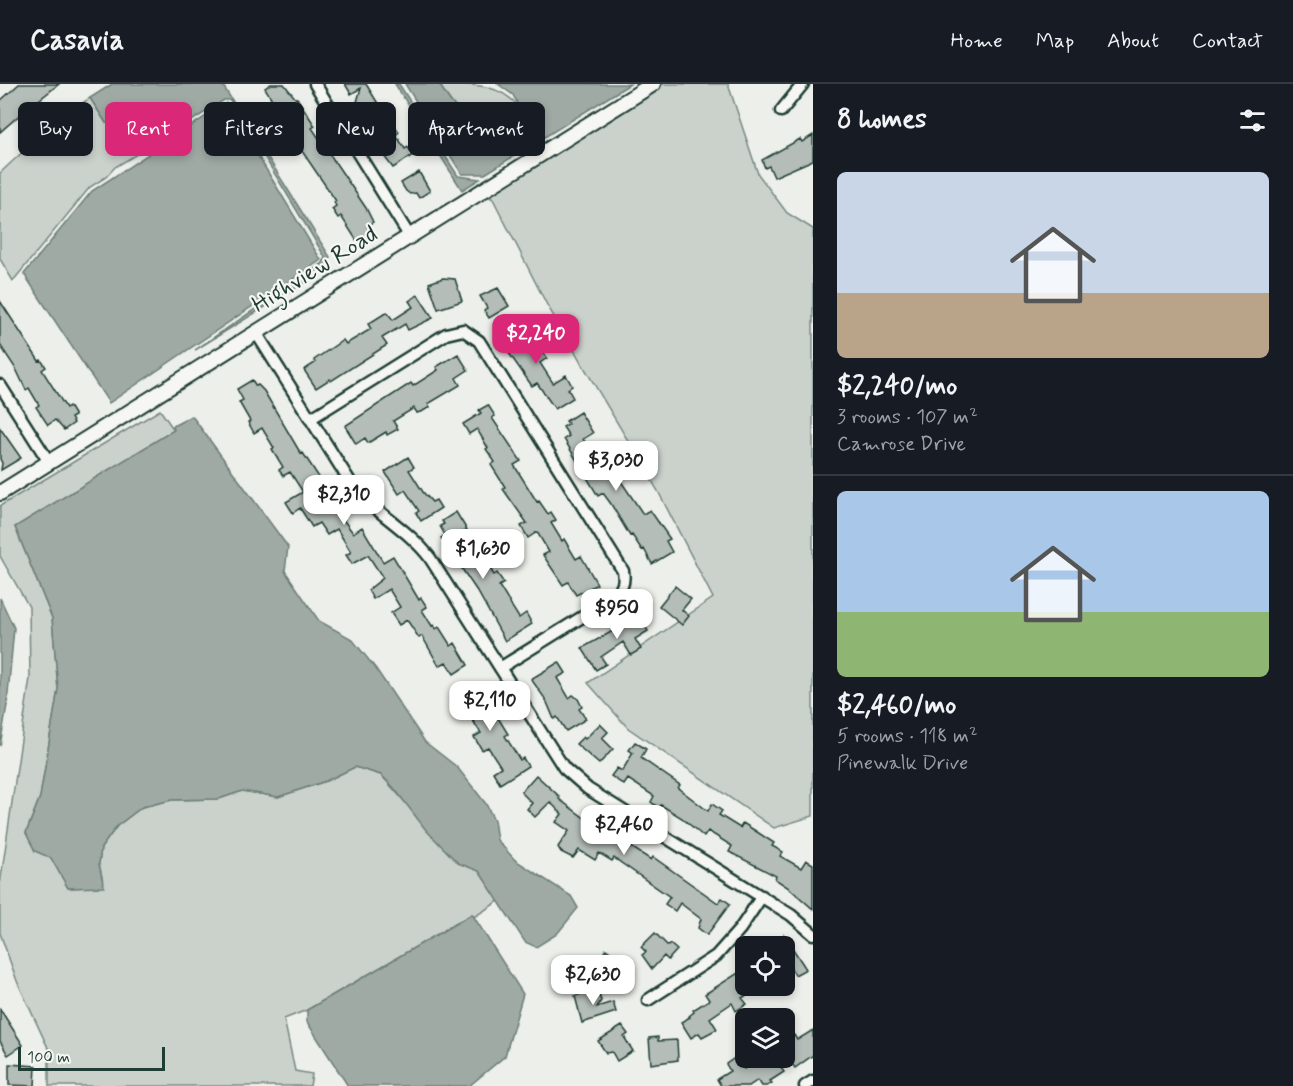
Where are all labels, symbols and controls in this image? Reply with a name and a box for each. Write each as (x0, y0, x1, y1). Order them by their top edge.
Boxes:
text: Casavia (30, 23, 124, 60)
text: Home (951, 27, 1003, 55)
text: Map (1036, 27, 1074, 55)
text: About (1107, 27, 1159, 55)
text: Contact (1192, 27, 1263, 55)
chip: Buy (18, 102, 93, 156)
chip: Rent (105, 102, 192, 156)
chip: Filters (204, 102, 304, 156)
chip: New (316, 102, 396, 156)
chip: Apartment (408, 102, 545, 156)
text: 8 homes (837, 103, 927, 137)
icon: filters (1236, 104, 1269, 137)
icon: home (999, 211, 1107, 319)
street label: Highview Road (246, 219, 385, 324)
pin: $2,240 (487, 314, 585, 365)
text: $2,240 (506, 320, 566, 347)
text: $2,240/mo (837, 370, 957, 404)
text: 3 rooms · 107 m² (837, 404, 978, 431)
text: Camrose Drive (837, 431, 966, 458)
pin: $3,030 (567, 441, 665, 492)
text: $3,030 (588, 447, 644, 474)
pin: $2,310 (295, 475, 393, 526)
text: $2,310 (317, 481, 371, 508)
pin: $1,630 (434, 529, 532, 580)
icon: home (999, 530, 1107, 638)
text: $1,630 (455, 535, 511, 562)
pin: $950 (581, 589, 653, 640)
text: $950 (595, 595, 639, 622)
pin: $2,110 (441, 681, 539, 732)
text: $2,110 (463, 687, 517, 714)
text: $2,460/mo (837, 689, 956, 723)
text: 5 rooms · 118 m² (837, 723, 978, 750)
text: Pinewalk Drive (837, 750, 968, 777)
pin: $2,460 (575, 805, 673, 856)
text: $2,460 (595, 811, 653, 838)
map controls (735, 936, 795, 1068)
button: locate (735, 936, 795, 996)
pin: $2,630 (544, 955, 642, 1006)
text: $2,630 (565, 961, 621, 988)
button: layers (735, 1008, 795, 1068)
scale bar (18, 1044, 165, 1072)
text: 100 m (27, 1047, 70, 1068)

